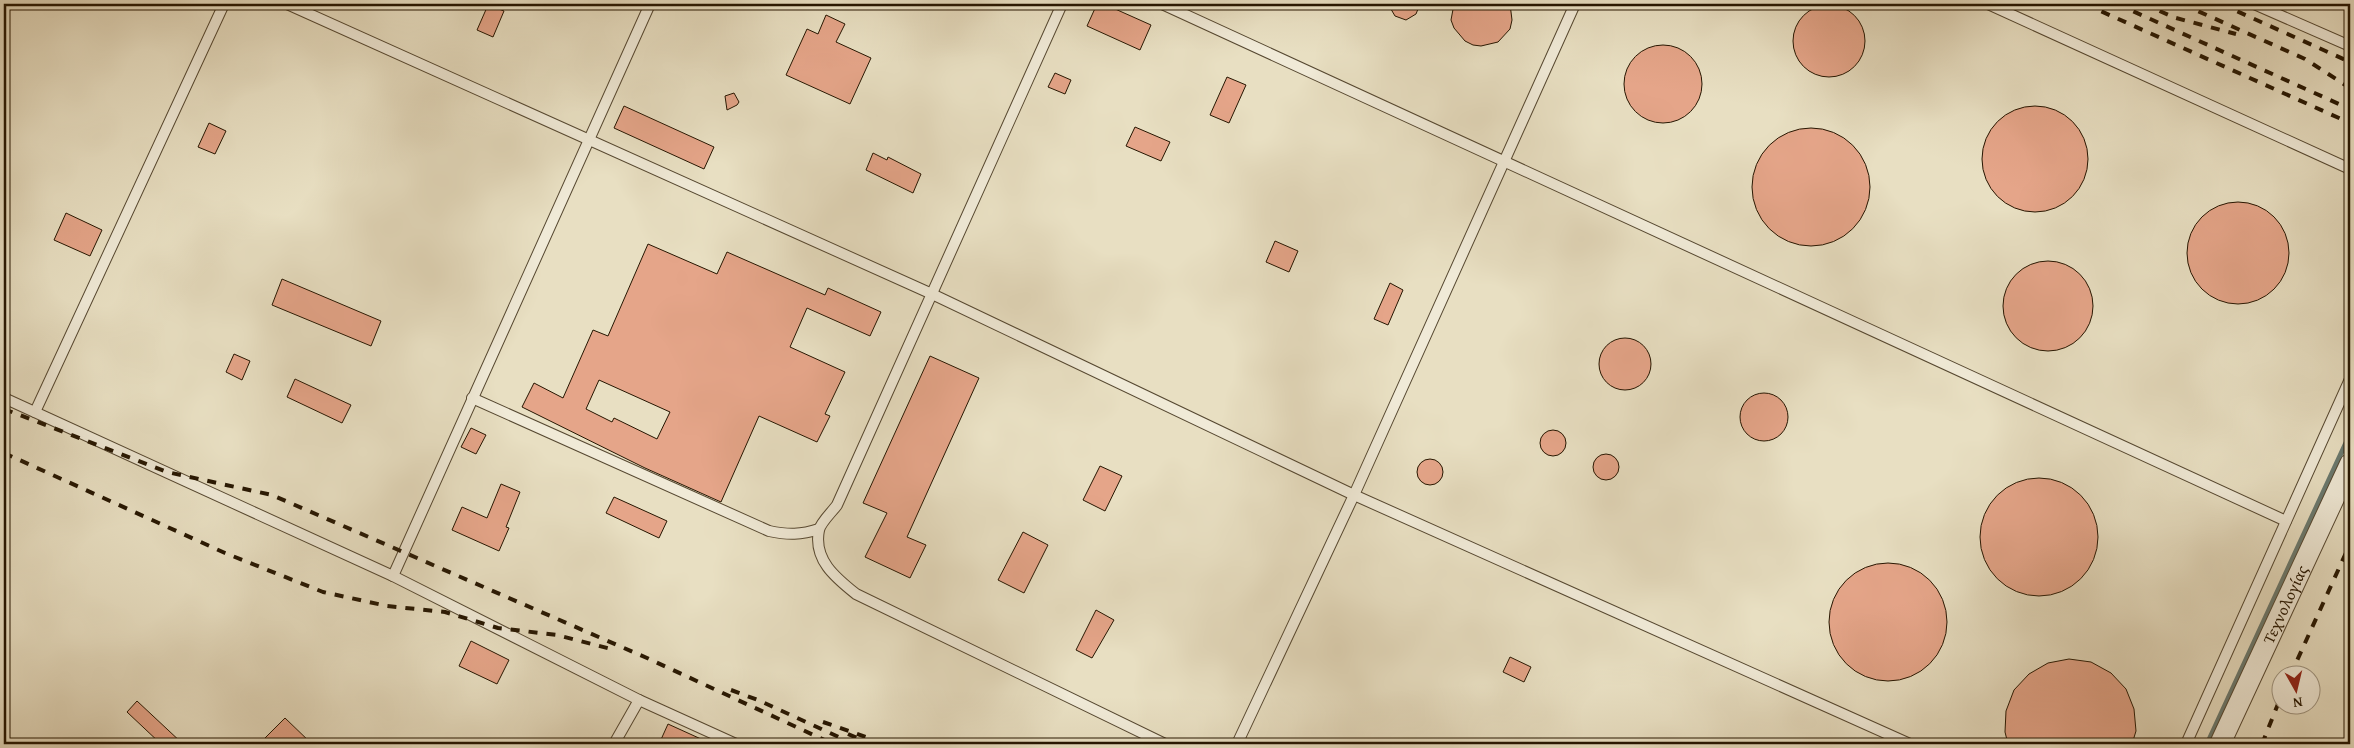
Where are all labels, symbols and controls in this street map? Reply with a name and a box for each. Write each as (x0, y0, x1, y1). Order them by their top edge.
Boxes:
street label: Τεχνολογίας (2256, 561, 2314, 648)
north arrow (2272, 666, 2322, 716)
text: N (2291, 692, 2304, 714)

